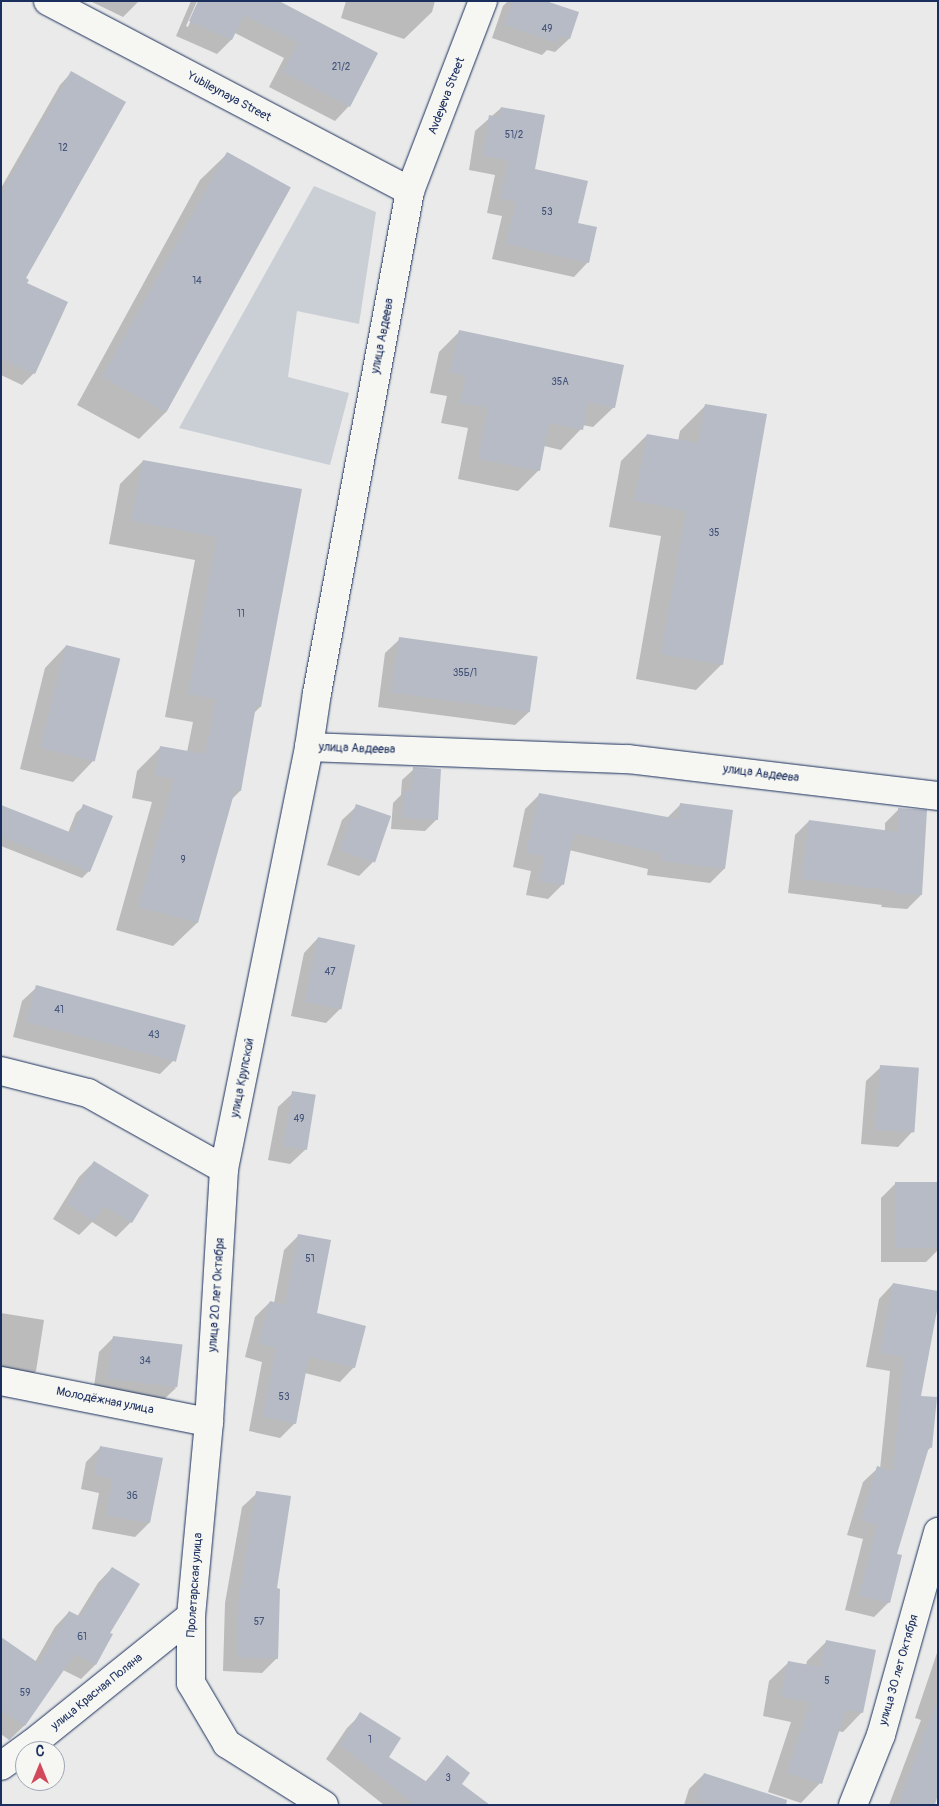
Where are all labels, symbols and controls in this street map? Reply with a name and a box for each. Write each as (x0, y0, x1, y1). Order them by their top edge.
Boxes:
house number: 49 (542, 24, 552, 36)
street label: Avdeyeva Street (426, 55, 468, 137)
house number: 21/2 (332, 62, 350, 74)
street label: Yubileynaya Street (185, 69, 273, 125)
house number: 51/2 (505, 130, 523, 142)
house number: 12 (58, 143, 68, 155)
house number: 53 (542, 207, 552, 219)
house number: 14 (192, 276, 202, 288)
street label: улица Авдеева (369, 297, 397, 375)
house number: 35А (551, 377, 569, 389)
house number: 35 (709, 528, 719, 540)
house number: 11 (237, 609, 245, 621)
house number: 35Б/1 (453, 668, 477, 680)
street label: улица Авдеева (318, 740, 396, 758)
street label: улица Авдеева (722, 762, 800, 786)
house number: 9 (180, 855, 186, 867)
house number: 47 (324, 967, 336, 979)
house number: 41 (54, 1005, 64, 1017)
house number: 43 (148, 1030, 160, 1042)
street label: улица Крупской (228, 1037, 258, 1119)
house number: 49 (294, 1114, 304, 1126)
street label: улица 20 лет Октября (206, 1237, 228, 1353)
house number: 51 (305, 1254, 315, 1266)
house number: 34 (139, 1356, 151, 1368)
street label: Молодёжная улица (55, 1384, 155, 1418)
house number: 53 (279, 1392, 289, 1404)
house number: 36 (126, 1491, 138, 1503)
street label: Пролетарская улица (184, 1532, 206, 1638)
street label: улица 30 лет Октября (876, 1613, 922, 1727)
house number: 57 (254, 1617, 264, 1629)
house number: 61 (77, 1632, 87, 1644)
street label: улица Красная Поляна (48, 1651, 146, 1733)
house number: 5 (824, 1676, 830, 1688)
house number: 59 (20, 1688, 30, 1700)
house number: 1 (368, 1735, 372, 1747)
north arrow (15, 1741, 65, 1791)
text: С (36, 1743, 44, 1760)
house number: 3 (445, 1773, 451, 1785)

